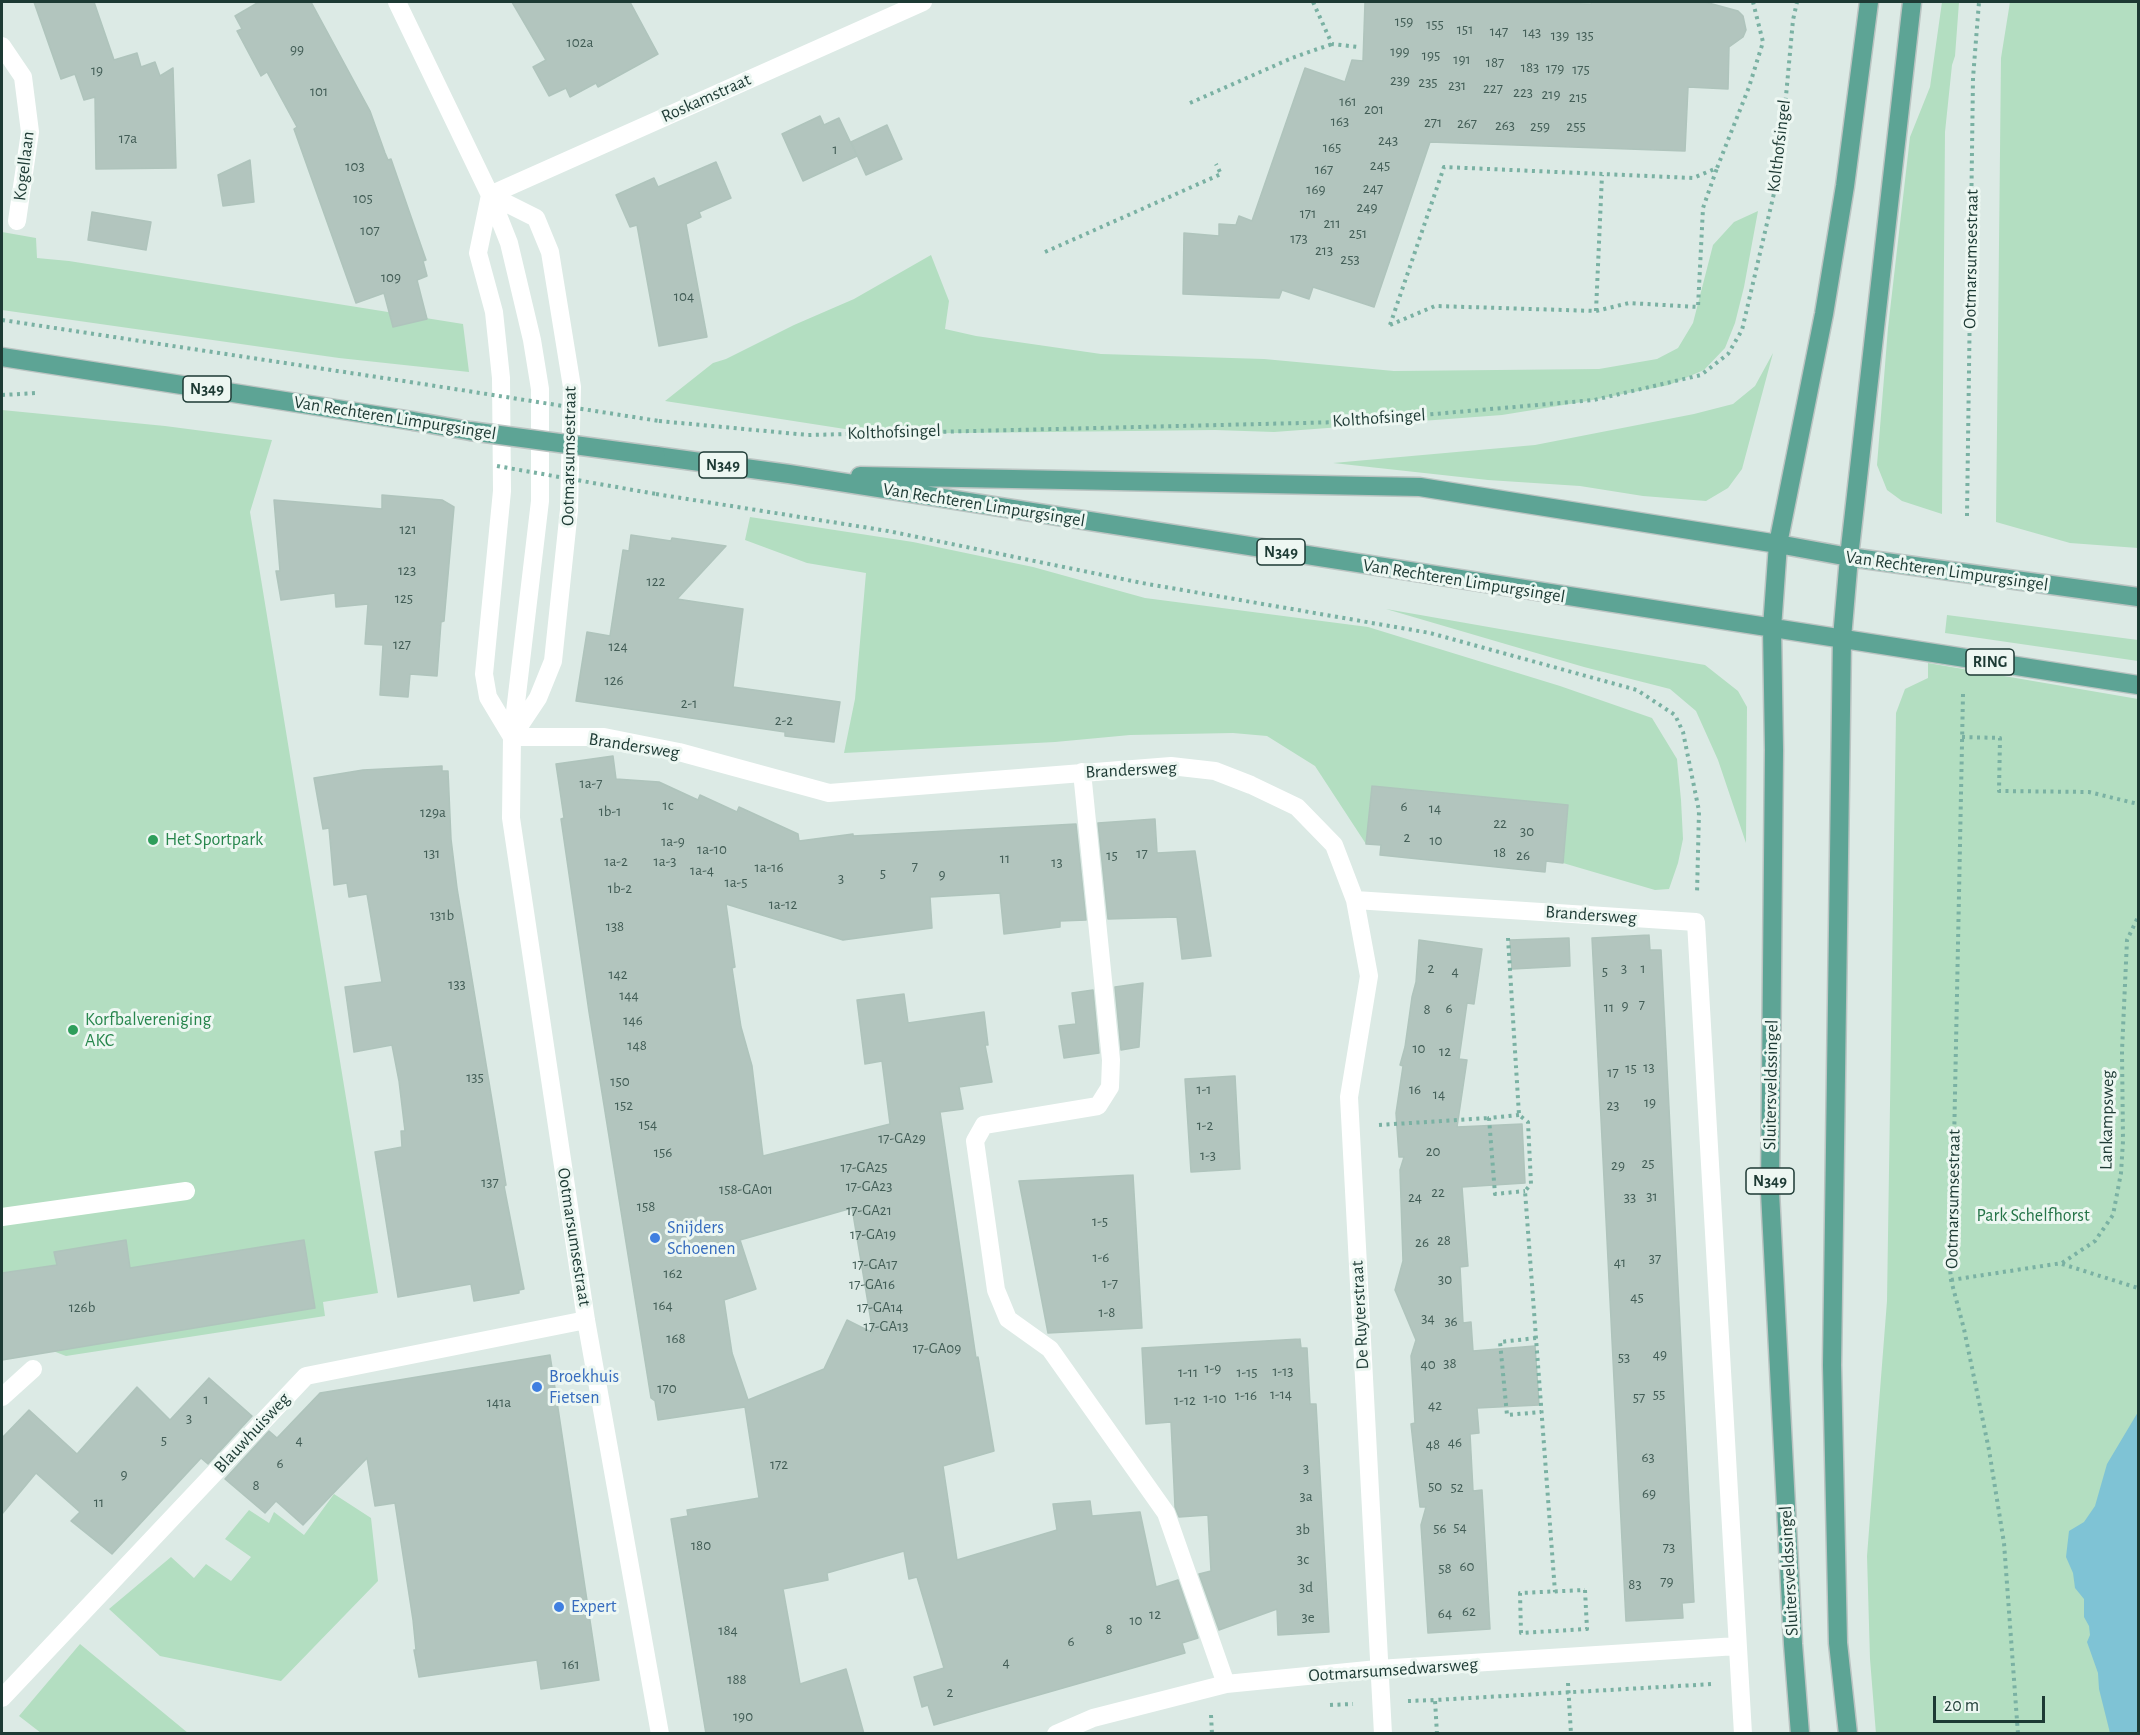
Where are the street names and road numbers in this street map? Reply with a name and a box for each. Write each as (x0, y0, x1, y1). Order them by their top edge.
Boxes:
street label: Roskamstraat (658, 69, 754, 127)
street label: Kolthofsingel (1763, 98, 1795, 194)
street label: Kogellaan (9, 130, 39, 202)
street label: Ootmarsumsestraat (1959, 189, 1983, 329)
road number: N349 (183, 376, 231, 402)
street label: Ootmarsumsestraat (557, 386, 581, 526)
street label: Van Rechteren Limpurgsingel (292, 391, 498, 445)
street label: Kolthofsingel (1332, 404, 1426, 432)
street label: Kolthofsingel (847, 420, 941, 444)
road number: N349 (699, 452, 747, 478)
street label: Van Rechteren Limpurgsingel (881, 478, 1087, 532)
road number: N349 (1257, 539, 1305, 565)
street label: Van Rechteren Limpurgsingel (1844, 546, 2050, 596)
street label: Van Rechteren Limpurgsingel (1361, 554, 1567, 608)
road number: RING (1966, 649, 2014, 675)
street label: Brandersweg (587, 728, 681, 764)
street label: Brandersweg (1085, 757, 1177, 783)
street label: Brandersweg (1545, 901, 1637, 929)
street label: Sluitersveldssingel (1759, 1020, 1783, 1150)
street label: Lankampsweg (2095, 1070, 2119, 1170)
street label: Ootmarsumsestraat (1941, 1129, 1965, 1269)
street label: Ootmarsumsestraat (552, 1166, 596, 1308)
road number: N349 (1746, 1168, 1794, 1194)
street label: De Ruyterstraat (1346, 1260, 1374, 1370)
street label: Blauwhuisweg (209, 1388, 295, 1478)
street label: Sluitersveldssingel (1775, 1505, 1803, 1637)
street label: Ootmarsumsedwarsweg (1308, 1653, 1478, 1687)

